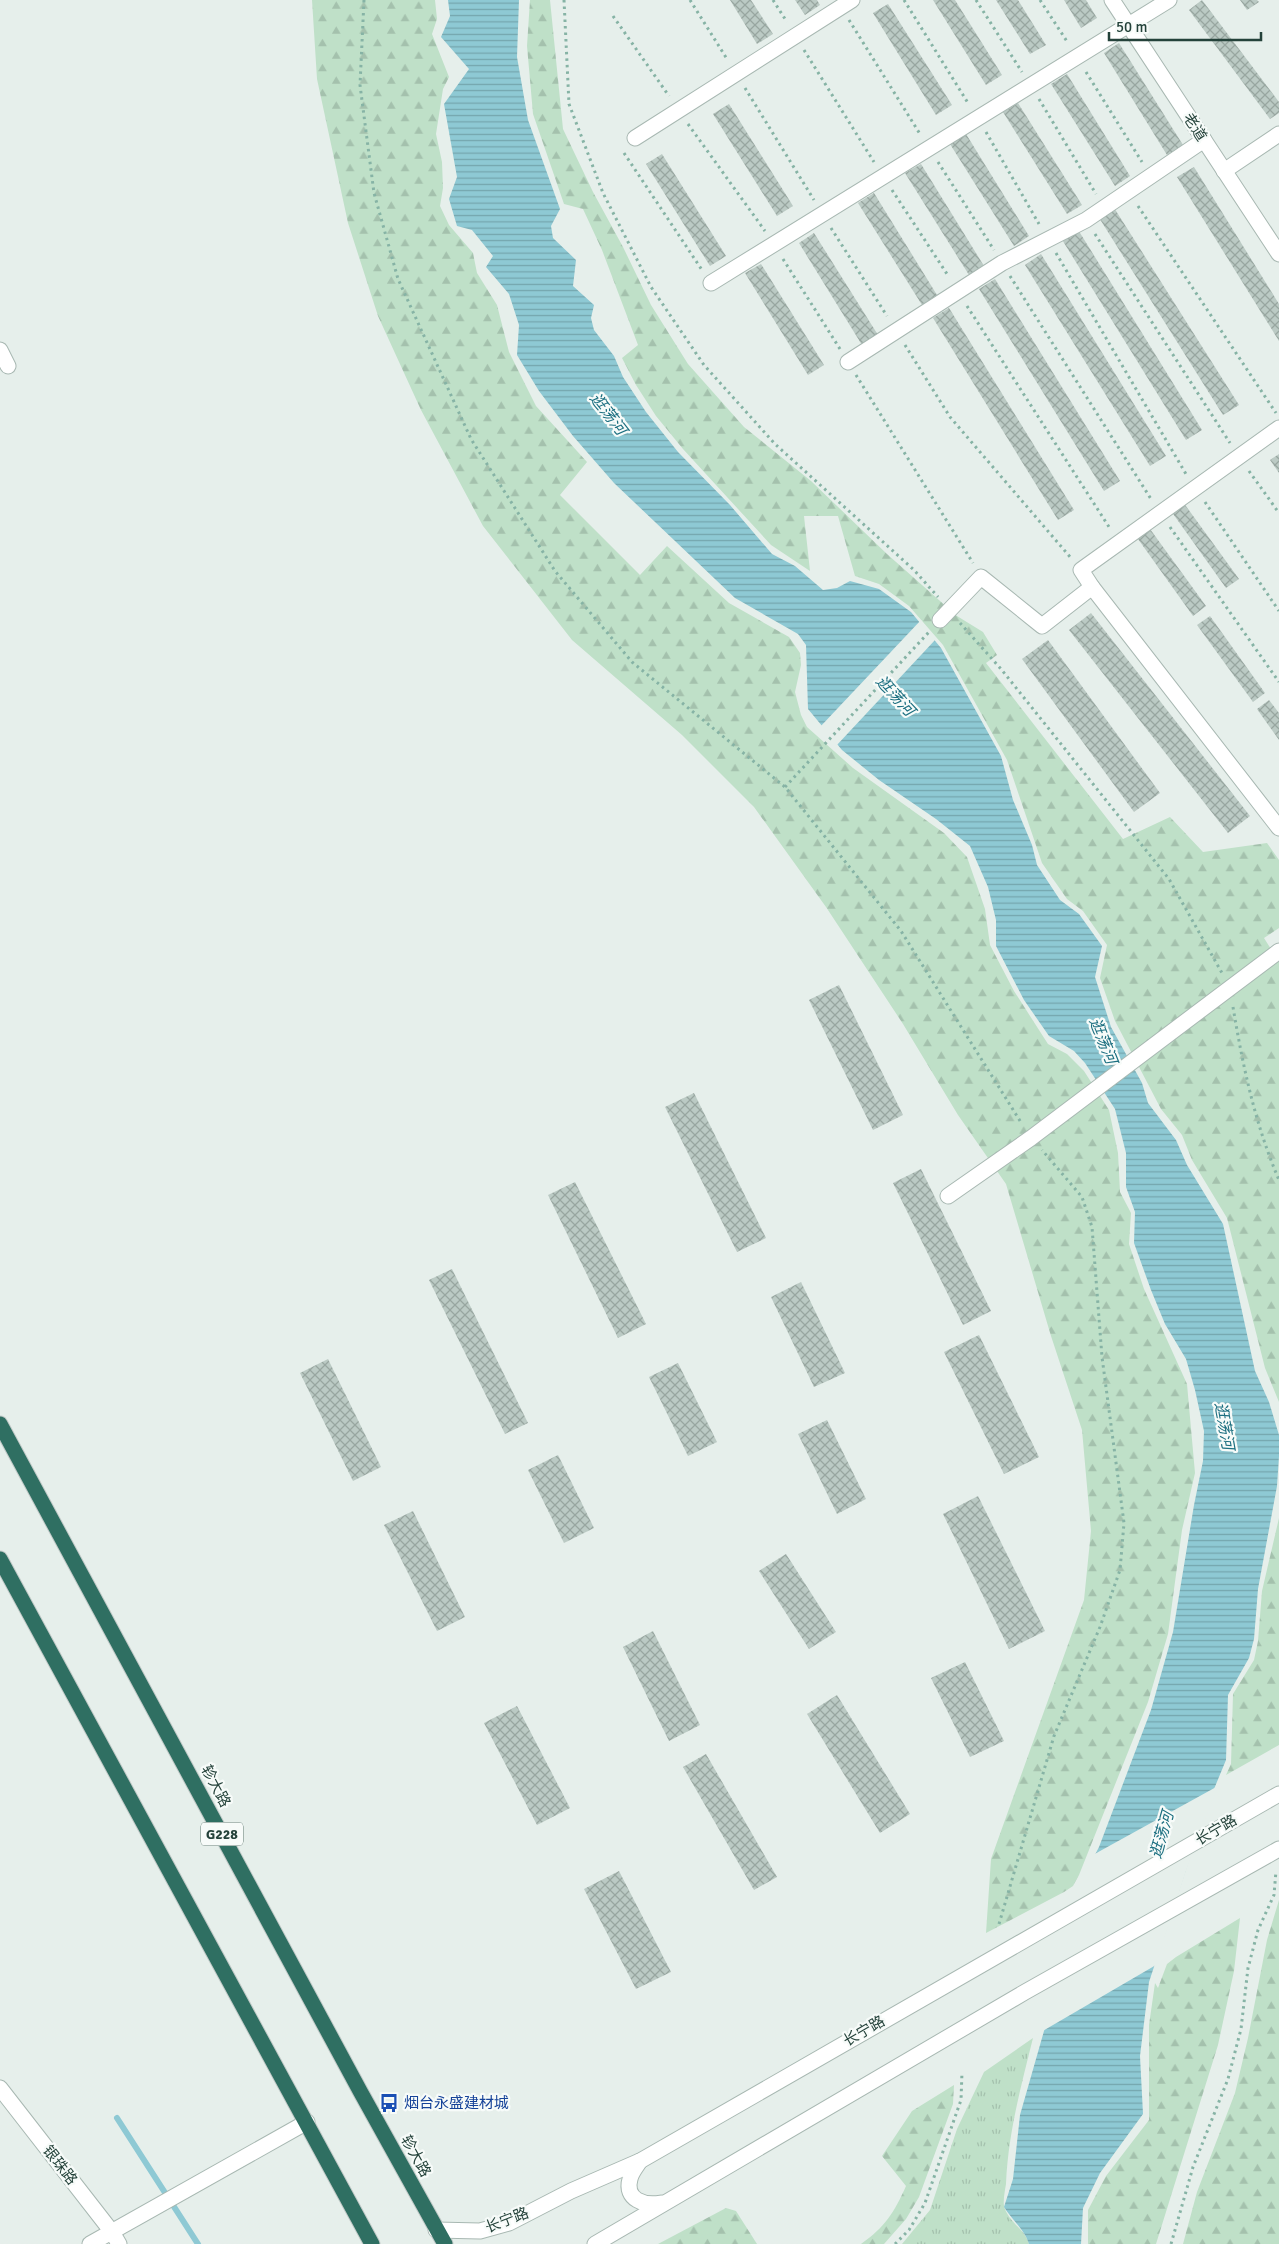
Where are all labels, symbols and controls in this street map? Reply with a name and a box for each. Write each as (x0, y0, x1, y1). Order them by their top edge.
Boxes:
scale bar (1109, 10, 1262, 42)
text: 50 m (1116, 18, 1147, 36)
street label: 老道 (1179, 110, 1211, 144)
water label: 逛荡河 (585, 389, 632, 441)
water label: 逛荡河 (871, 672, 921, 723)
water label: 逛荡河 (1085, 1015, 1122, 1070)
water label: 逛荡河 (1210, 1401, 1239, 1454)
street label: 轸大路 (197, 1762, 235, 1810)
water label: 逛荡河 (1146, 1806, 1179, 1861)
street label: 长宁路 (1192, 1811, 1240, 1849)
road number: G228 (201, 1822, 243, 1846)
street label: 长宁路 (840, 2012, 888, 2050)
bus stop icon: 烟台永盛建材城 (378, 2092, 400, 2114)
place label: 烟台永盛建材城 (404, 2094, 509, 2112)
street label: 轸大路 (397, 2132, 435, 2180)
street label: 银珠路 (39, 2142, 81, 2188)
street label: 长宁路 (483, 2204, 531, 2236)

